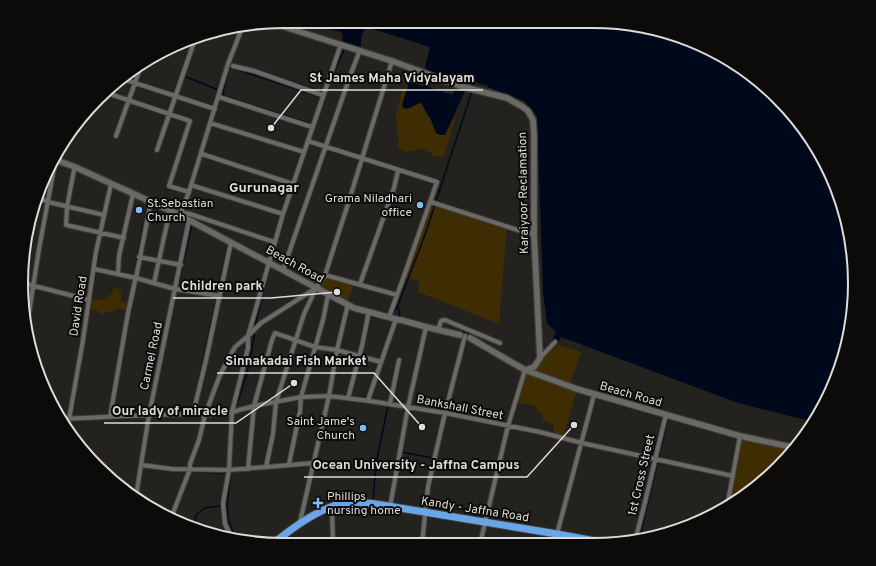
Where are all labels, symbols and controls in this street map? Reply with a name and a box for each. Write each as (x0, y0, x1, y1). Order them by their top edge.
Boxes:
callout: St James Maha Vidyalayam (301, 65, 483, 90)
text: St James Maha Vidyalayam (309, 71, 475, 87)
street label: Karaiyoor Reclamation (515, 132, 533, 254)
district label: Gurunagar (229, 180, 299, 197)
place label: Grama Niladhari office (325, 191, 412, 221)
place label: St.Sebastian Church (147, 196, 214, 226)
marker: Grama Niladhari office (415, 200, 425, 210)
marker: St.Sebastian Church (134, 205, 144, 215)
street label: Beach Road (263, 242, 326, 287)
callout: Children park (173, 273, 271, 298)
street label: David Road (66, 275, 92, 337)
text: Children park (181, 279, 263, 295)
street label: Carmel Road (137, 321, 167, 392)
callout: Sinnakadai Fish Market (217, 348, 374, 373)
text: Sinnakadai Fish Market (225, 354, 367, 370)
street label: Beach Road (598, 378, 664, 412)
street label: Bankshall Street (415, 392, 505, 424)
callout: Our lady of miracle (104, 398, 236, 423)
text: Our lady of miracle (112, 404, 228, 420)
place label: Saint Jame's Church (287, 414, 355, 444)
marker: Saint Jame's Church (358, 423, 368, 433)
street label: 1st Cross Street (625, 433, 659, 517)
callout: Ocean University - Jaffna Campus (304, 452, 527, 477)
text: Ocean University - Jaffna Campus (312, 458, 520, 474)
place label: Phillips nursing home (327, 489, 401, 519)
street label: Kandy - Jaffna Road (420, 494, 530, 526)
marker: Phillips nursing home (312, 497, 324, 509)

